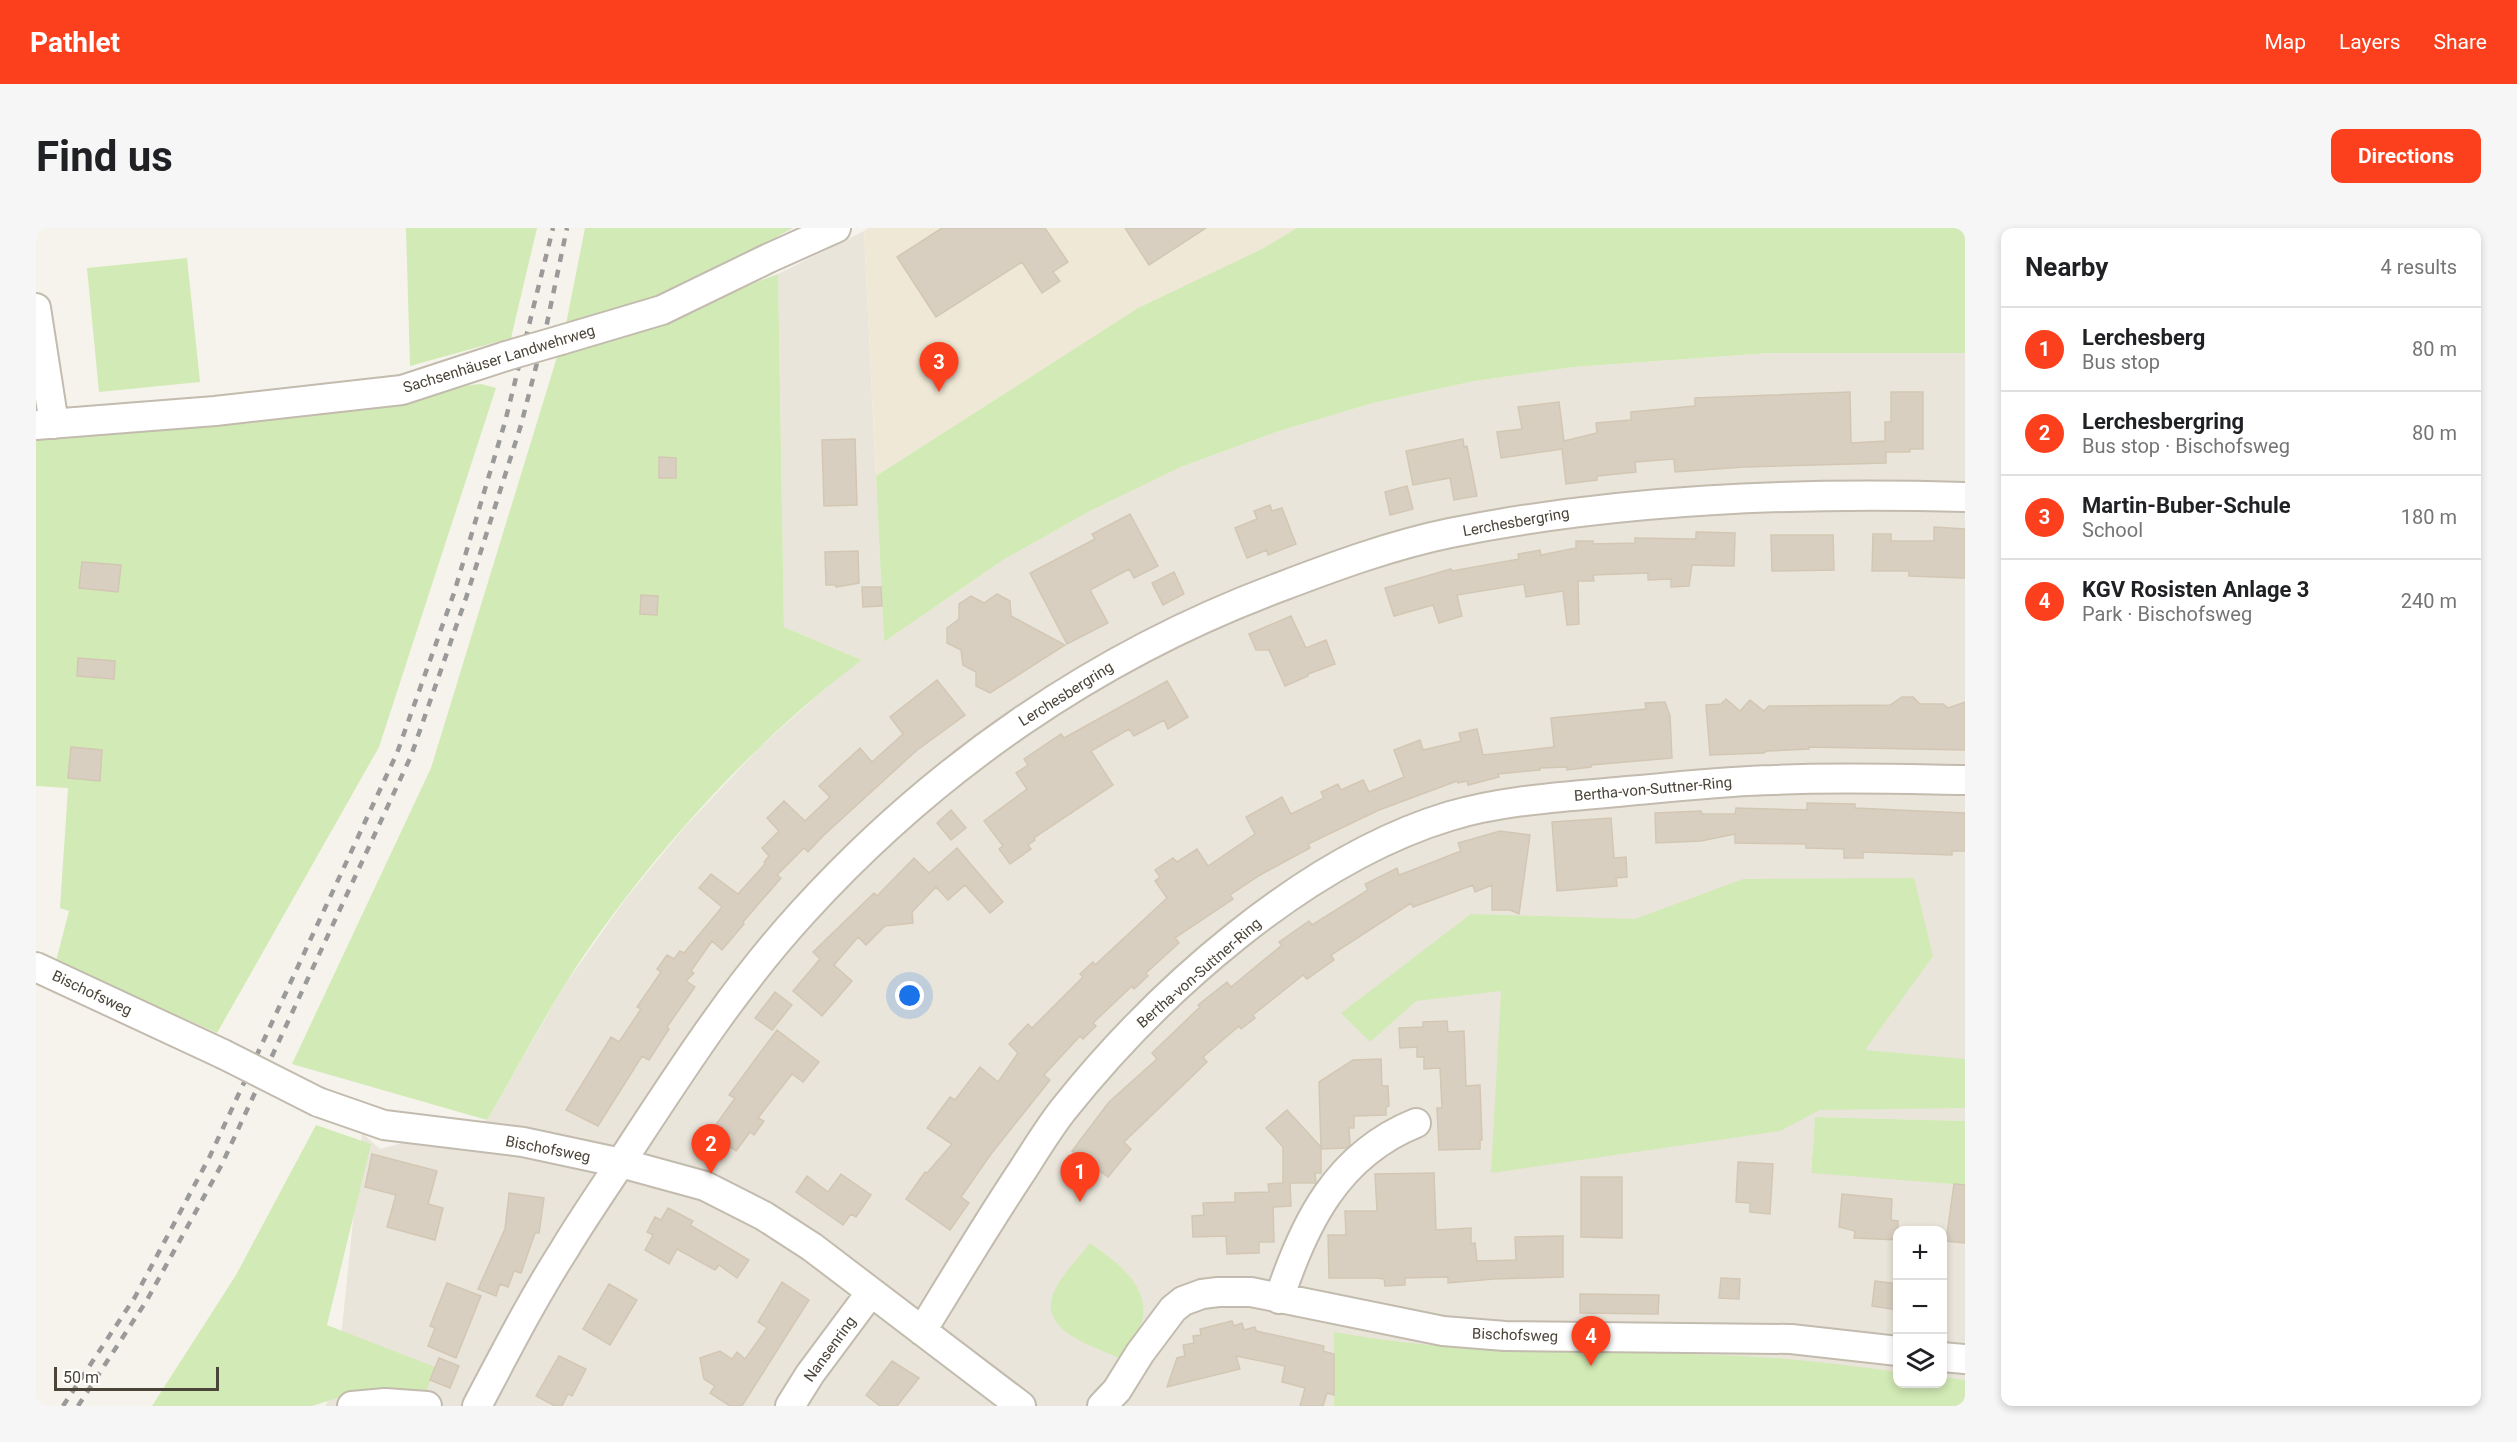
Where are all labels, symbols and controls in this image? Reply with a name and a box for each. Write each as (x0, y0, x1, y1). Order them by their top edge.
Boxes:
text: Pathlet (30, 26, 120, 59)
text: Map (2264, 30, 2306, 54)
text: Layers (2339, 30, 2400, 54)
text: Share (2433, 30, 2487, 54)
button: Directions (2331, 129, 2481, 183)
text: Find us (36, 132, 173, 181)
text: Nearby (2025, 252, 2108, 282)
text: 4 results (2381, 255, 2457, 279)
street label: Sachsenhäuser Landwehrweg (401, 321, 597, 397)
text: Lerchesberg (2082, 325, 2205, 350)
text: 1 (2039, 337, 2050, 361)
text: 80 m (2412, 337, 2457, 361)
pin: 3 (920, 342, 958, 392)
text: Bus stop (2082, 350, 2160, 374)
text: Lerchesbergring (2082, 409, 2244, 434)
text: 2 (2039, 421, 2050, 445)
text: 80 m (2412, 421, 2457, 445)
text: Bus stop · Bischofsweg (2082, 434, 2290, 458)
text: Martin-Buber-Schule (2082, 493, 2291, 518)
street label: Lerchesbergring (1461, 504, 1571, 540)
text: 3 (2039, 505, 2050, 529)
text: 180 m (2401, 505, 2457, 529)
text: School (2082, 518, 2143, 542)
text: KGV Rosisten Anlage 3 (2082, 577, 2309, 602)
text: 4 (2039, 589, 2050, 613)
text: 240 m (2401, 589, 2457, 613)
text: Park · Bischofsweg (2082, 602, 2252, 626)
street label: Lerchesbergring (1015, 658, 1117, 730)
street label: Bertha-von-Suttner-Ring (1573, 773, 1733, 805)
street label: Bertha-von-Suttner-Ring (1133, 914, 1265, 1032)
street label: Bischofsweg (49, 967, 135, 1019)
your location (895, 981, 924, 1010)
pin: 2 (692, 1124, 730, 1174)
street label: Bischofsweg (504, 1132, 592, 1166)
pin: 1 (1060, 1152, 1100, 1202)
map controls (1893, 1226, 1947, 1388)
button: + (1893, 1226, 1947, 1280)
button: − (1893, 1280, 1947, 1334)
street label: Nansenring (800, 1313, 860, 1385)
pin: 4 (1572, 1316, 1610, 1366)
street label: Bischofsweg (1472, 1325, 1558, 1345)
button: layers (1893, 1334, 1947, 1388)
scale bar (54, 1364, 219, 1392)
text: 50 m (63, 1368, 99, 1387)

